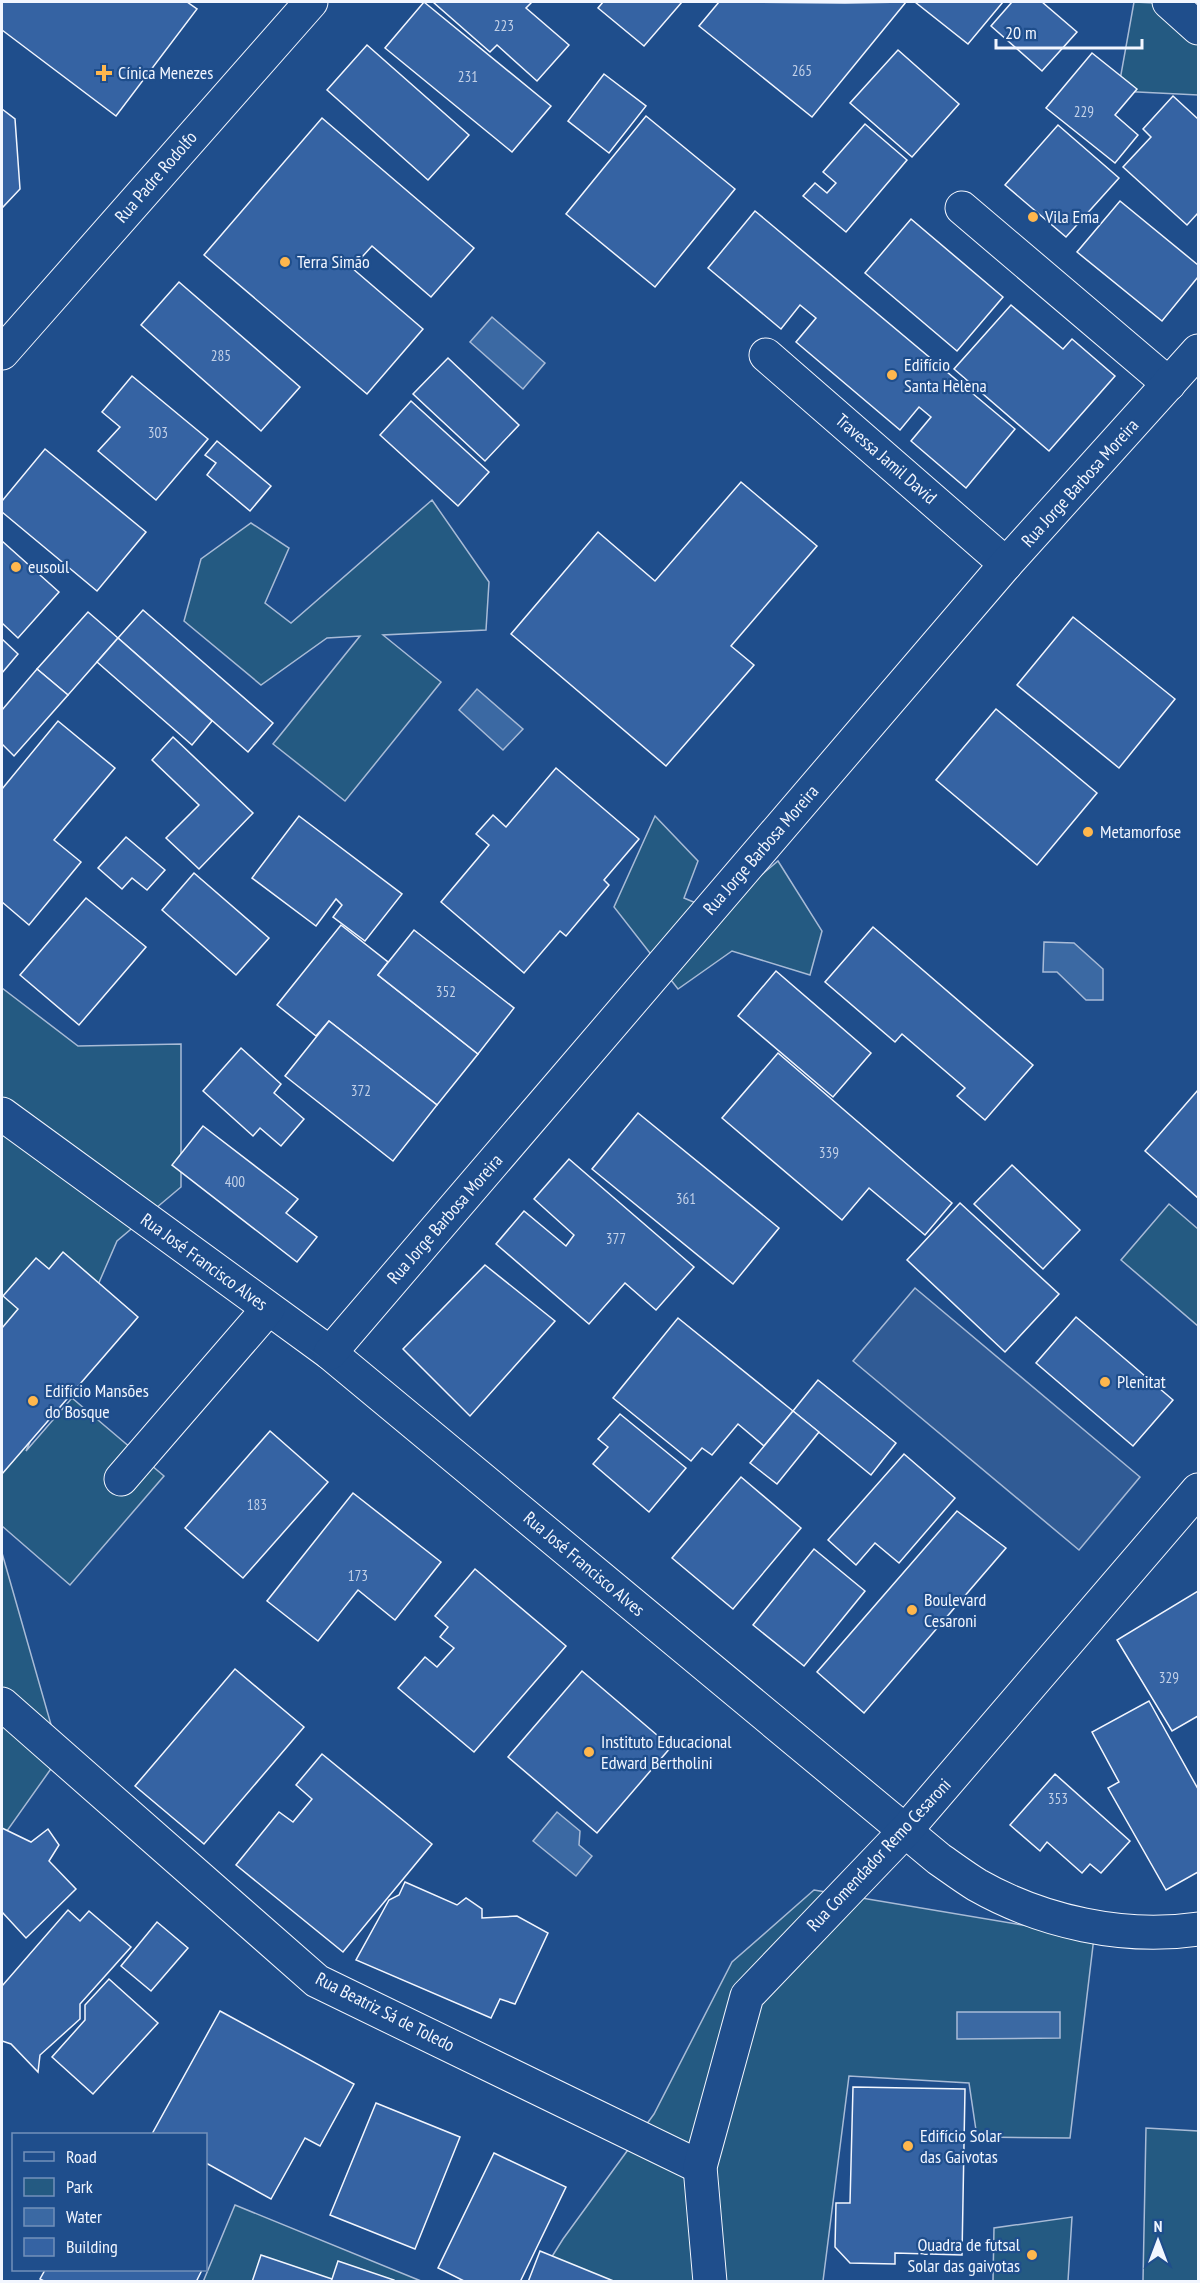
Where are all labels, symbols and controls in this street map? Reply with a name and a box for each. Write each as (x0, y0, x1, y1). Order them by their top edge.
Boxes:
scale bar (996, 12, 1142, 50)
house number: 223 (494, 16, 514, 35)
text: 20 m (1005, 21, 1037, 44)
place label: Cínica Menezes (118, 61, 213, 84)
house number: 265 (792, 61, 812, 80)
marker: Cínica Menezes (95, 64, 113, 82)
house number: 231 (458, 67, 478, 86)
house number: 229 (1074, 102, 1094, 121)
street label: Rua Padre Rodolfo (110, 126, 202, 227)
place label: Vila Ema (1044, 205, 1099, 228)
marker: Vila Ema (1026, 210, 1040, 224)
place label: Terra Simão (297, 250, 370, 273)
marker: Terra Simão (278, 255, 292, 269)
house number: 285 (211, 346, 231, 365)
place label: Edifício Santa Helena (904, 353, 987, 397)
marker: Edifício Santa Helena (885, 368, 899, 382)
street label: Travessa Jamil David (831, 408, 942, 509)
street label: Rua Jorge Barbosa Moreira (1016, 414, 1143, 551)
house number: 303 (148, 423, 168, 442)
place label: eusoul (28, 555, 70, 578)
marker: eusoul (9, 560, 23, 574)
street label: Rua Jorge Barbosa Moreira (698, 780, 823, 919)
place label: Metamorfose (1100, 820, 1181, 843)
marker: Metamorfose (1081, 825, 1095, 839)
house number: 352 (436, 982, 456, 1001)
house number: 372 (351, 1081, 371, 1100)
house number: 339 (819, 1143, 839, 1162)
street label: Rua Jorge Barbosa Moreira (382, 1149, 507, 1288)
house number: 400 (225, 1172, 245, 1191)
house number: 361 (676, 1189, 696, 1208)
street label: Rua José Francisco Alves (136, 1208, 272, 1315)
house number: 377 (606, 1229, 626, 1248)
place label: Plenitat (1117, 1370, 1166, 1393)
marker: Plenitat (1098, 1375, 1112, 1389)
place label: Edifício Mansões do Bosque (45, 1379, 149, 1423)
marker: Edifício Mansões do Bosque (26, 1394, 40, 1408)
house number: 183 (247, 1495, 267, 1514)
street label: Rua José Francisco Alves (519, 1506, 650, 1621)
house number: 173 (348, 1566, 368, 1585)
place label: Boulevard Cesaroni (924, 1588, 986, 1632)
marker: Boulevard Cesaroni (905, 1603, 919, 1617)
house number: 329 (1159, 1668, 1179, 1687)
place label: Instituto Educacional Edward Bertholini (601, 1730, 732, 1774)
marker: Instituto Educacional Edward Bertholini (582, 1745, 596, 1759)
street label: Rua Comendador Remo Cesaroni (802, 1773, 956, 1936)
house number: 353 (1048, 1789, 1068, 1808)
street label: Rua Beatriz Sá de Toledo (312, 1967, 459, 2057)
place label: Edifício Solar das Gaivotas (920, 2124, 1002, 2168)
legend (12, 2133, 207, 2271)
marker: Edifício Solar das Gaivotas (901, 2139, 915, 2153)
text: Road (66, 2145, 97, 2168)
text: Park (66, 2175, 93, 2198)
text: Water (66, 2205, 102, 2228)
north arrow (1128, 2211, 1188, 2271)
text: N (1154, 2216, 1162, 2236)
place label: Quadra de futsal Solar das gaivotas (908, 2233, 1021, 2277)
text: Building (66, 2235, 118, 2258)
marker: Quadra de futsal Solar das gaivotas (1025, 2248, 1039, 2262)

